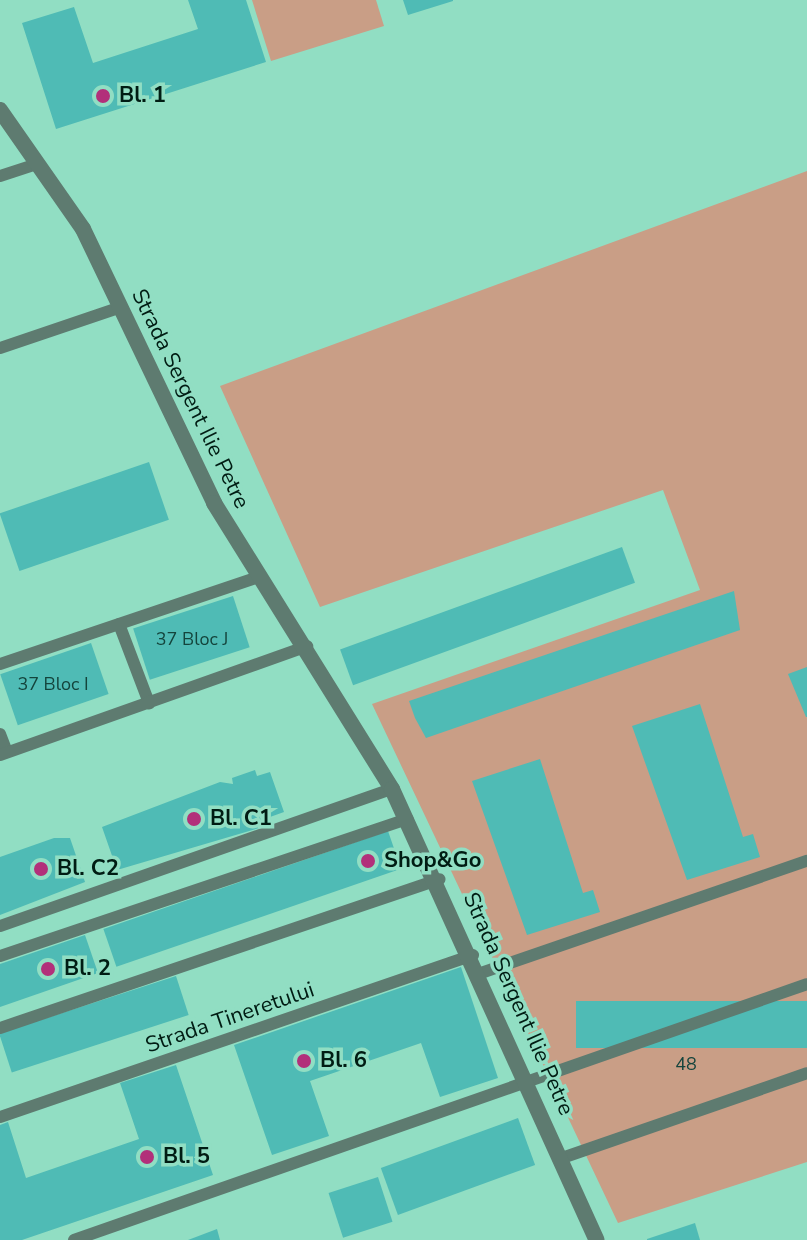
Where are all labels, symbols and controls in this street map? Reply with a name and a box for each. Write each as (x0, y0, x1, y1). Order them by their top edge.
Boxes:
place label: Bl. 1 (119, 83, 166, 109)
marker: Bl. 1 (94, 87, 112, 105)
street label: Strada Sergent Ilie Petre (125, 285, 255, 513)
house number: 37 Bloc J (156, 628, 228, 650)
house number: 37 Bloc I (17, 673, 89, 695)
place label: Bl. C1 (210, 806, 272, 832)
marker: Bl. C1 (185, 810, 203, 828)
place label: Shop&Go (384, 848, 481, 874)
marker: Shop&Go (359, 852, 377, 870)
place label: Bl. C2 (57, 856, 119, 882)
marker: Bl. C2 (32, 860, 50, 878)
street label: Strada Sergent Ilie Petre (457, 889, 579, 1119)
place label: Bl. 2 (64, 956, 111, 982)
marker: Bl. 2 (39, 960, 57, 978)
street label: Strada Tineretului (142, 977, 318, 1059)
place label: Bl. 6 (320, 1048, 367, 1074)
marker: Bl. 6 (295, 1052, 313, 1070)
house number: 48 (675, 1053, 697, 1075)
place label: Bl. 5 (163, 1144, 210, 1170)
marker: Bl. 5 (138, 1148, 156, 1166)

